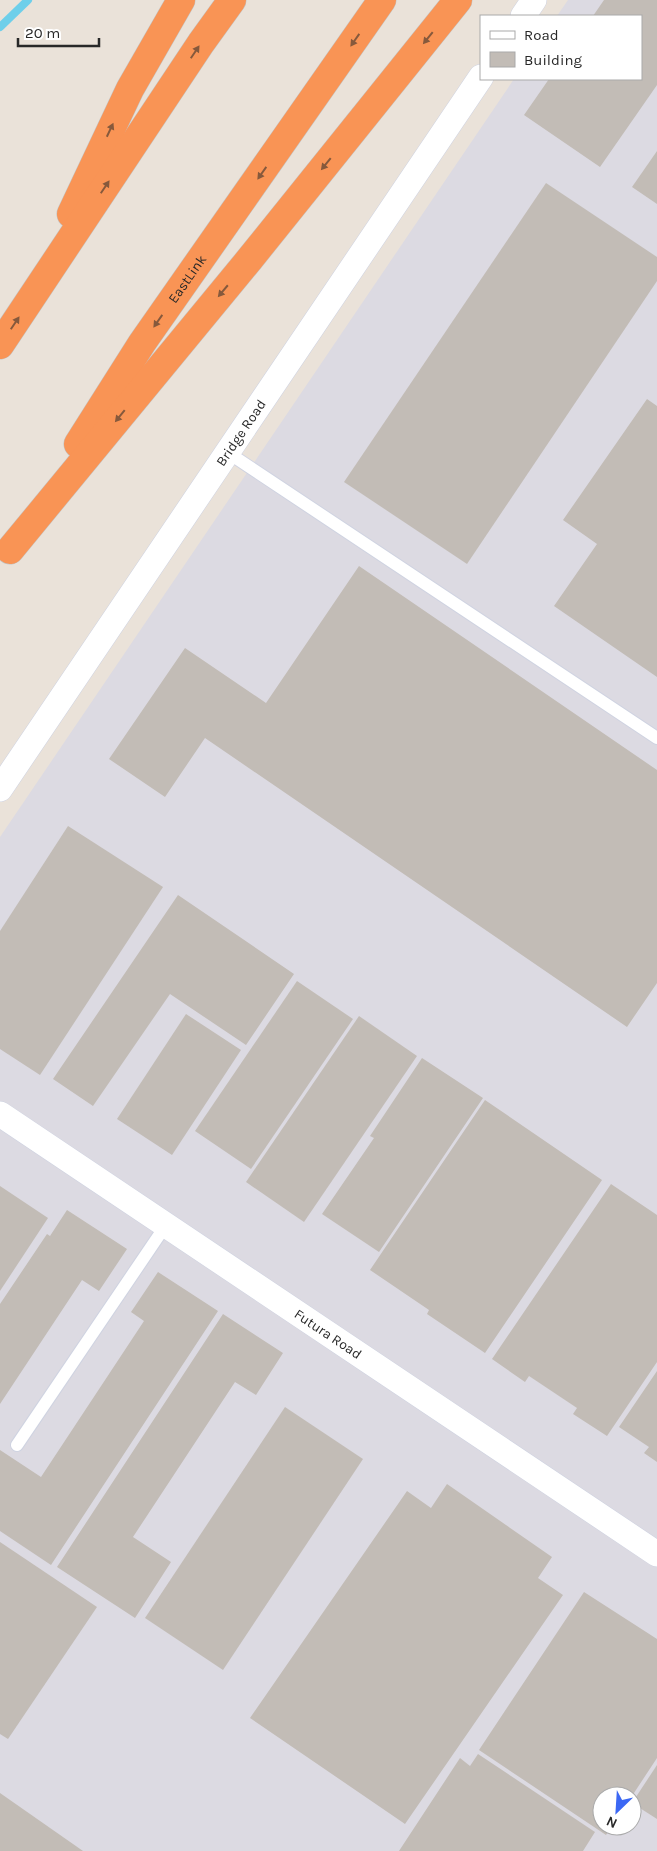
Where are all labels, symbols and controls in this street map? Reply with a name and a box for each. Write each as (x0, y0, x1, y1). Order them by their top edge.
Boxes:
scale bar (18, 15, 99, 47)
legend (480, 15, 642, 80)
text: 20 m (25, 24, 60, 42)
text: Road (524, 26, 559, 44)
one-way arrow (422, 31, 433, 44)
one-way arrow (350, 33, 360, 47)
one-way arrow (190, 45, 200, 59)
text: Building (524, 51, 582, 69)
one-way arrow (106, 123, 115, 138)
one-way arrow (320, 158, 331, 171)
one-way arrow (257, 166, 267, 180)
one-way arrow (100, 181, 110, 194)
street label: EastLink (165, 251, 210, 307)
one-way arrow (217, 284, 229, 296)
one-way arrow (153, 314, 163, 327)
one-way arrow (10, 316, 19, 330)
street label: Bridge Road (213, 396, 270, 470)
one-way arrow (114, 409, 125, 422)
street label: Futura Road (291, 1306, 365, 1363)
north arrow (592, 1786, 642, 1836)
text: N (604, 1813, 620, 1832)

